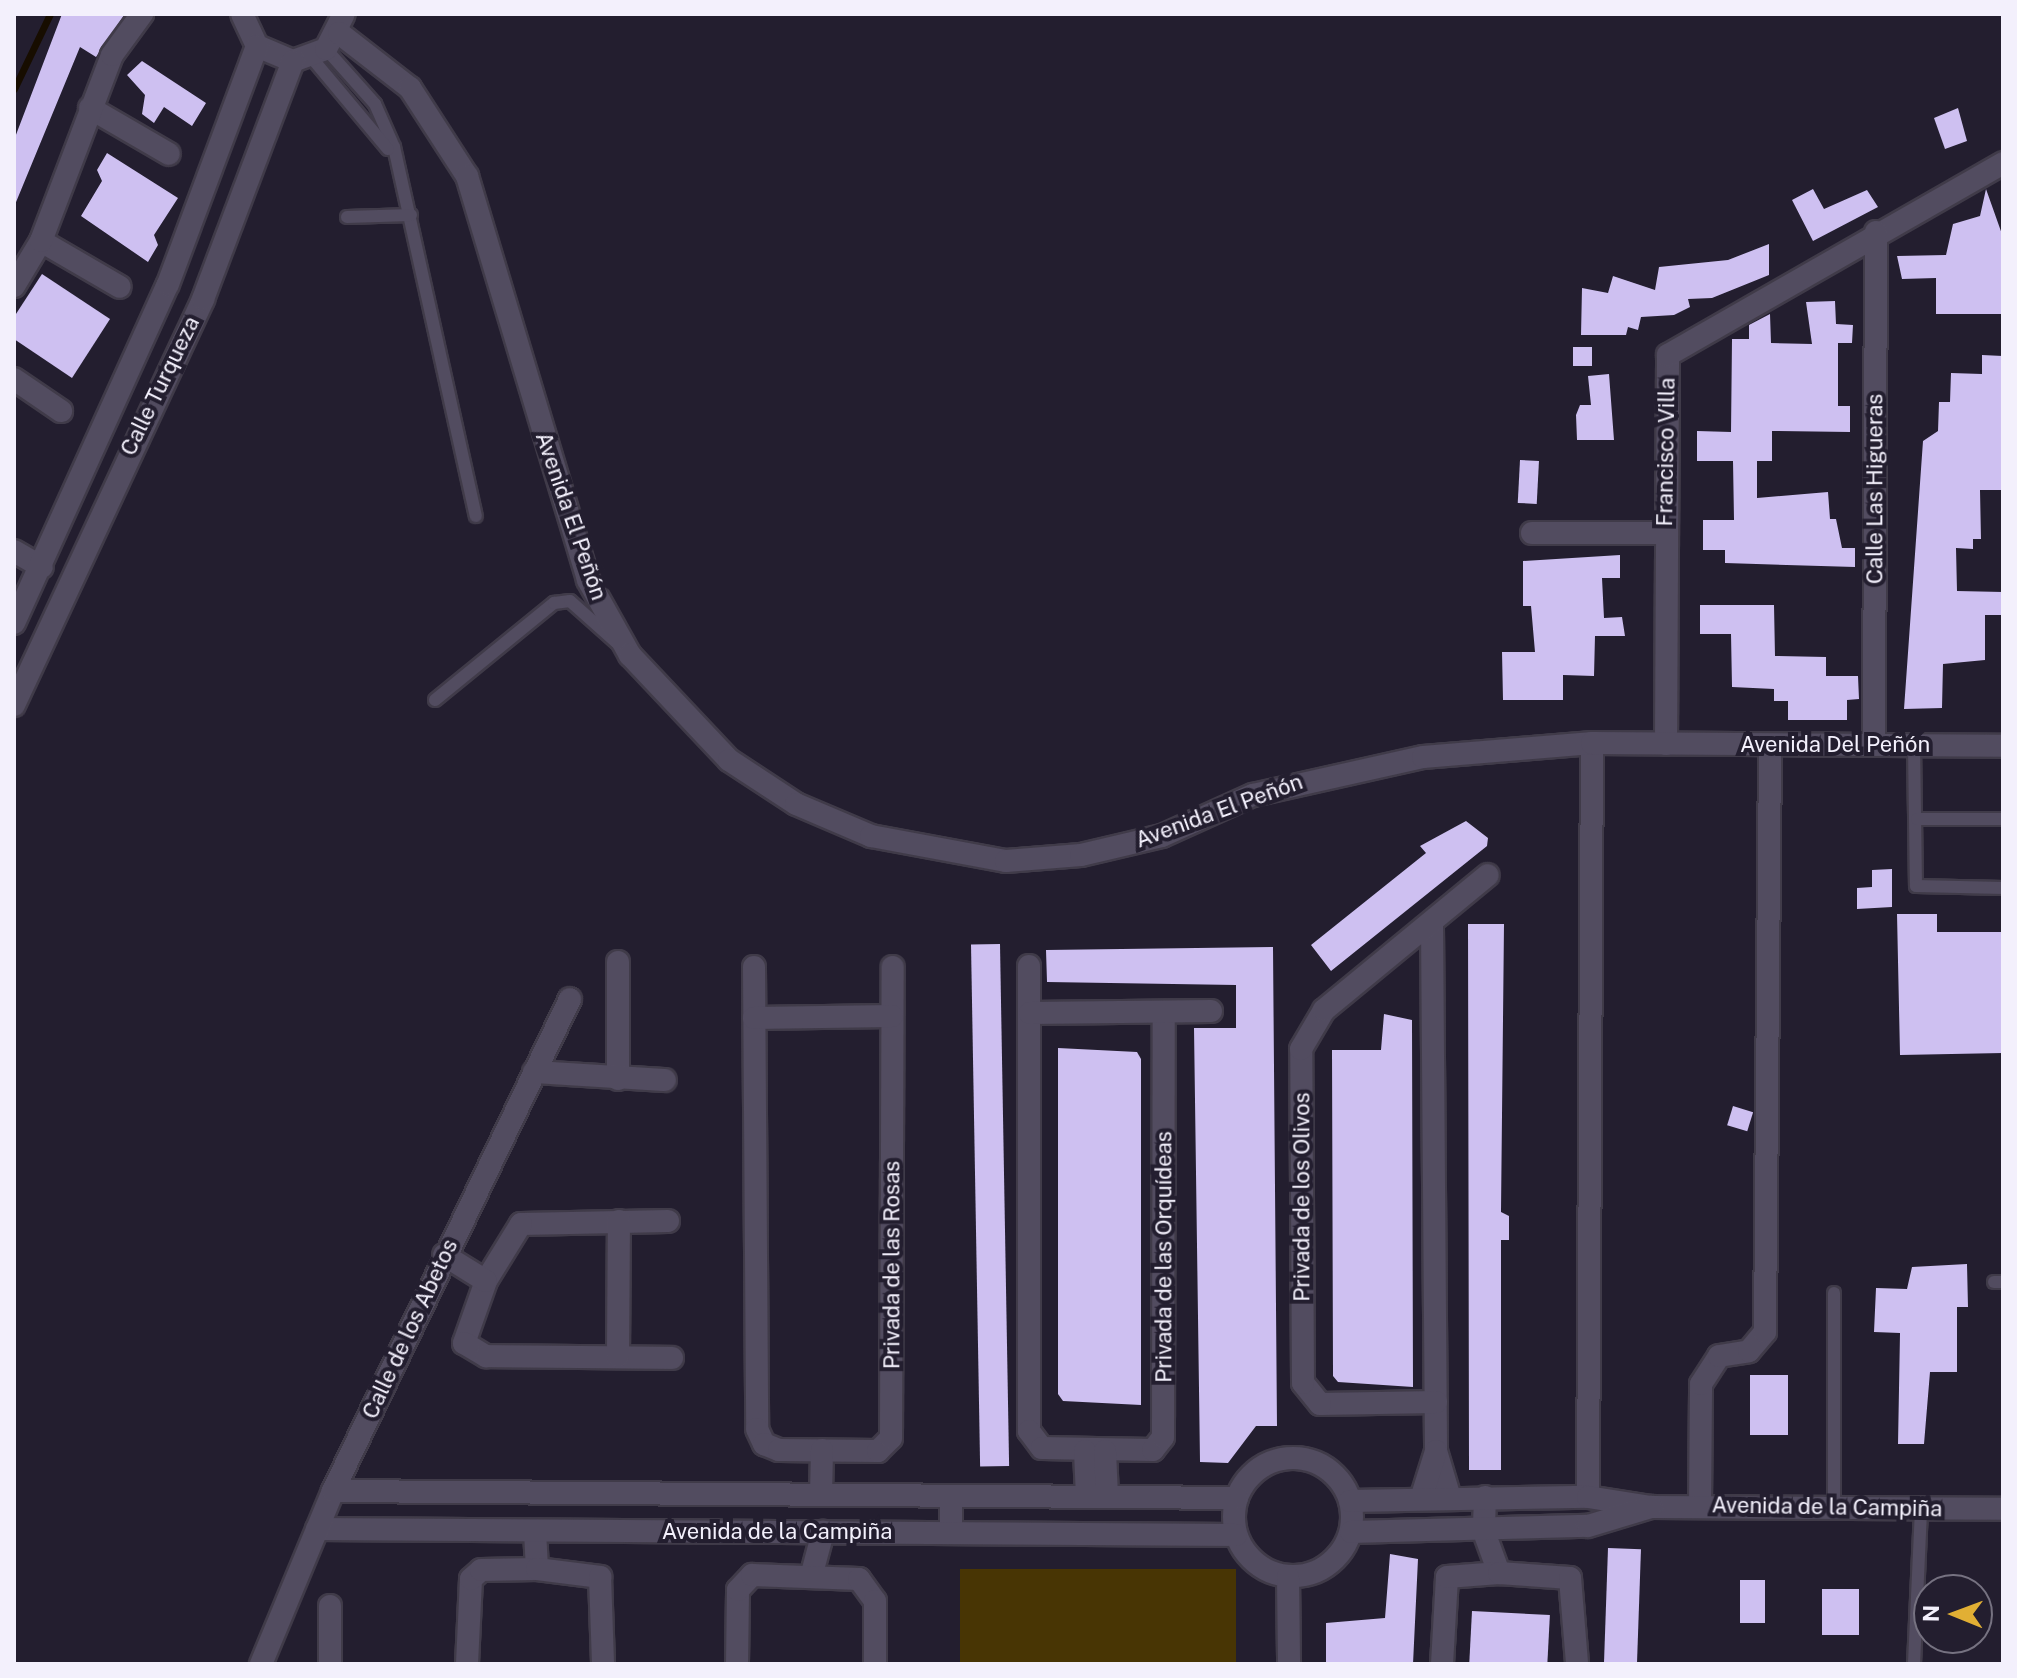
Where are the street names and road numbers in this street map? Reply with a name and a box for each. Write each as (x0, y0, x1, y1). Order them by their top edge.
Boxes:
street label: Calle Turqueza (115, 312, 205, 460)
street label: Francisco Villa (1651, 377, 1681, 527)
street label: Calle Las Higueras (1862, 394, 1888, 584)
street label: Avenida El Peñón (530, 429, 612, 603)
street label: Avenida Del Peñón (1740, 732, 1930, 758)
street label: Avenida El Peñón (1132, 769, 1306, 853)
street label: Privada de los Olivos (1289, 1092, 1315, 1302)
street label: Privada de las Orquídeas (1151, 1131, 1177, 1383)
street label: Privada de las Rosas (879, 1161, 905, 1369)
street label: Calle de los Abetos (357, 1235, 463, 1423)
street label: Avenida de la Campiña (1711, 1492, 1943, 1522)
street label: Avenida de la Campiña (661, 1519, 893, 1545)

